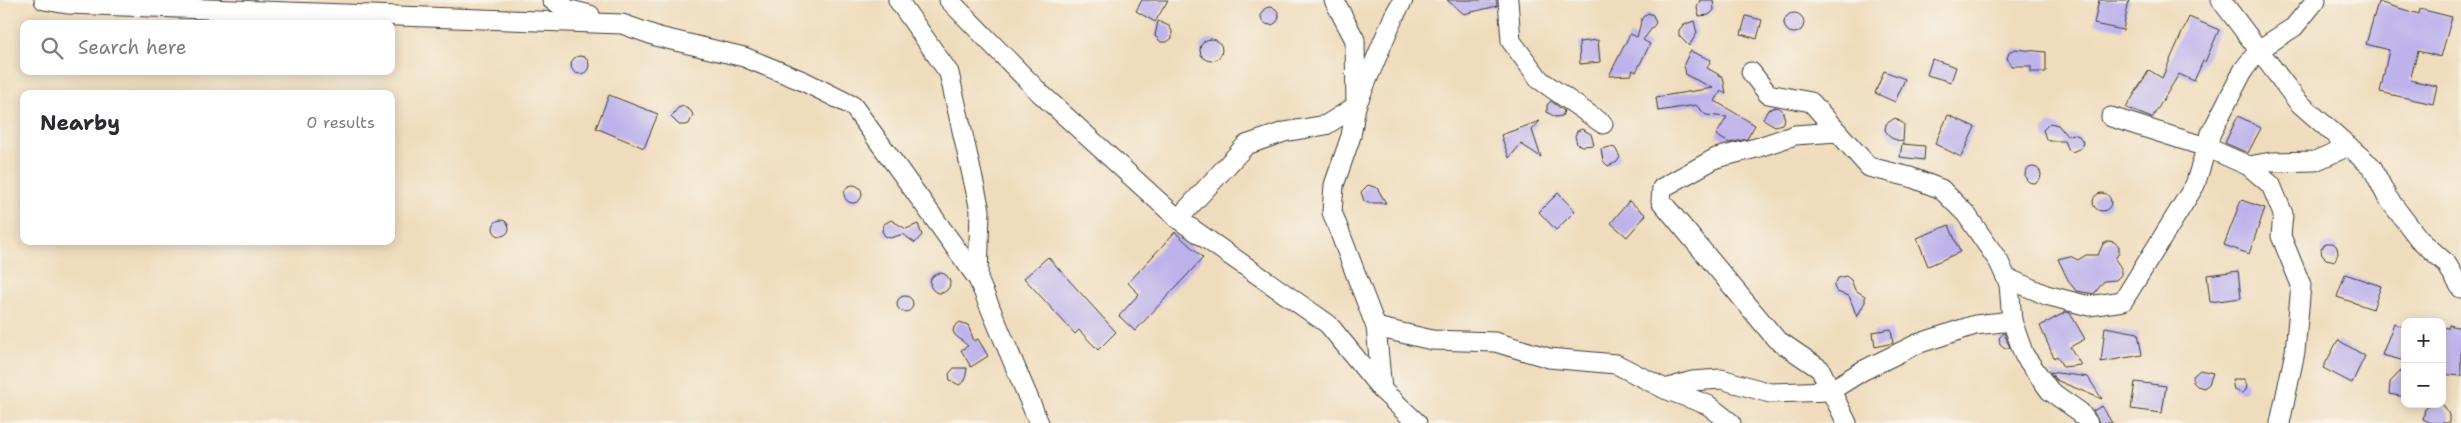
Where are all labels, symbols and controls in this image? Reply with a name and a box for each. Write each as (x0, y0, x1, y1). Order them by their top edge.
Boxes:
search box (20, 20, 395, 75)
icon: search (38, 34, 66, 62)
text: Search here (78, 35, 187, 60)
text: Nearby (40, 109, 120, 137)
text: 0 results (306, 112, 375, 133)
map controls (2401, 318, 2446, 408)
button: + (2401, 318, 2446, 363)
button: − (2401, 363, 2446, 408)

